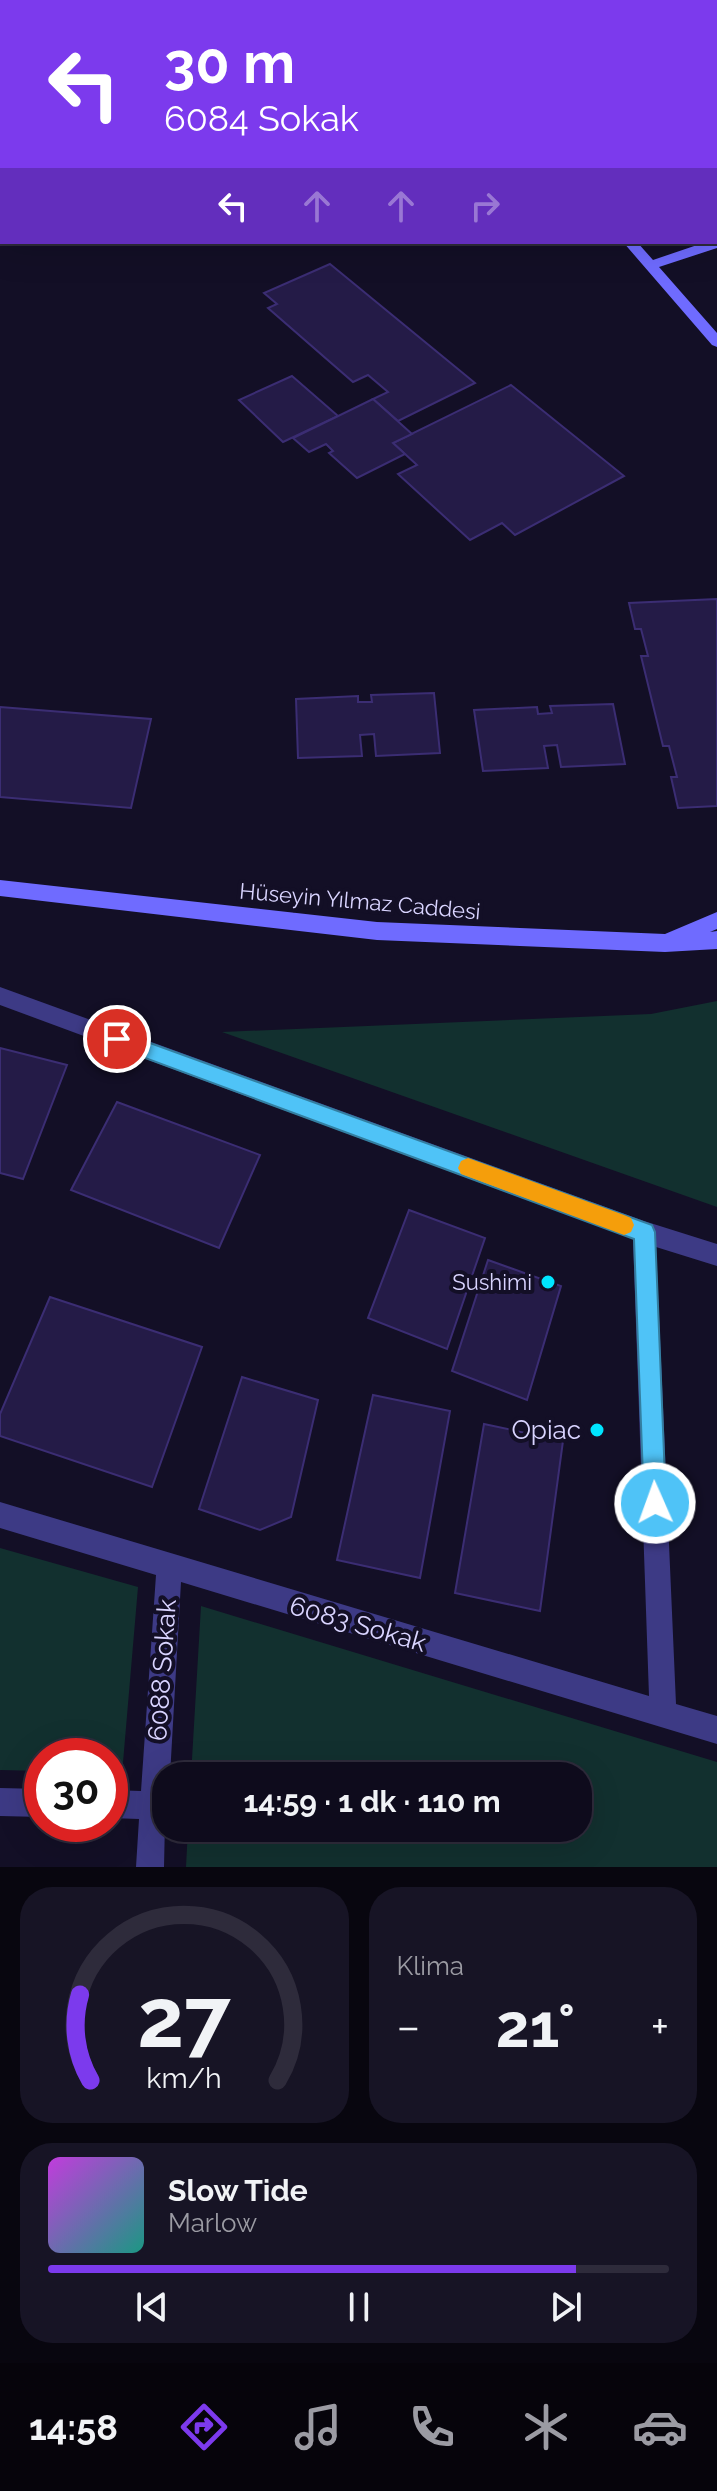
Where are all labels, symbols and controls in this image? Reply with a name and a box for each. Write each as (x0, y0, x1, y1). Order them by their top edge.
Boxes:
text: 30 m (164, 30, 295, 96)
icon: left (32, 32, 136, 136)
text: 6084 Sokak (164, 97, 359, 139)
icon: left (211, 184, 255, 228)
icon: ahead (295, 184, 339, 228)
icon: ahead (379, 184, 423, 228)
icon: right (463, 184, 507, 228)
street label: Hüseyin Yılmaz Caddesi (238, 878, 482, 924)
pin (83, 1005, 151, 1073)
icon: arrive (95, 1017, 139, 1061)
place label: Sushimi (452, 1269, 532, 1295)
marker: Sushimi (539, 1273, 557, 1291)
place label: Opiac (511, 1415, 581, 1445)
marker: Opiac (588, 1421, 606, 1439)
position arrow (613, 1461, 697, 1545)
street label: 6083 Sokak (286, 1590, 430, 1658)
street label: 6088 Sokak (142, 1598, 182, 1742)
speed limit sign: 30 (24, 1738, 128, 1842)
text: 14:59 · 1 dk · 110 m (243, 1784, 501, 1819)
text: Klima (397, 1951, 464, 1981)
text: 27 (137, 1969, 231, 2066)
text: 21° (496, 1991, 575, 2061)
text: − (397, 2001, 420, 2052)
text: + (651, 2001, 669, 2052)
text: km/h (147, 2061, 222, 2095)
text: Slow Tide (168, 2173, 308, 2208)
text: Marlow (168, 2208, 257, 2238)
icon: previous (130, 2285, 174, 2329)
icon: pause (337, 2285, 381, 2329)
icon: next (544, 2285, 588, 2329)
icon: directions (176, 2399, 232, 2455)
icon: music (290, 2399, 346, 2455)
icon: phone (404, 2399, 460, 2455)
icon: climate (518, 2399, 574, 2455)
icon: car (632, 2399, 688, 2455)
text: 14:58 (29, 2406, 118, 2448)

